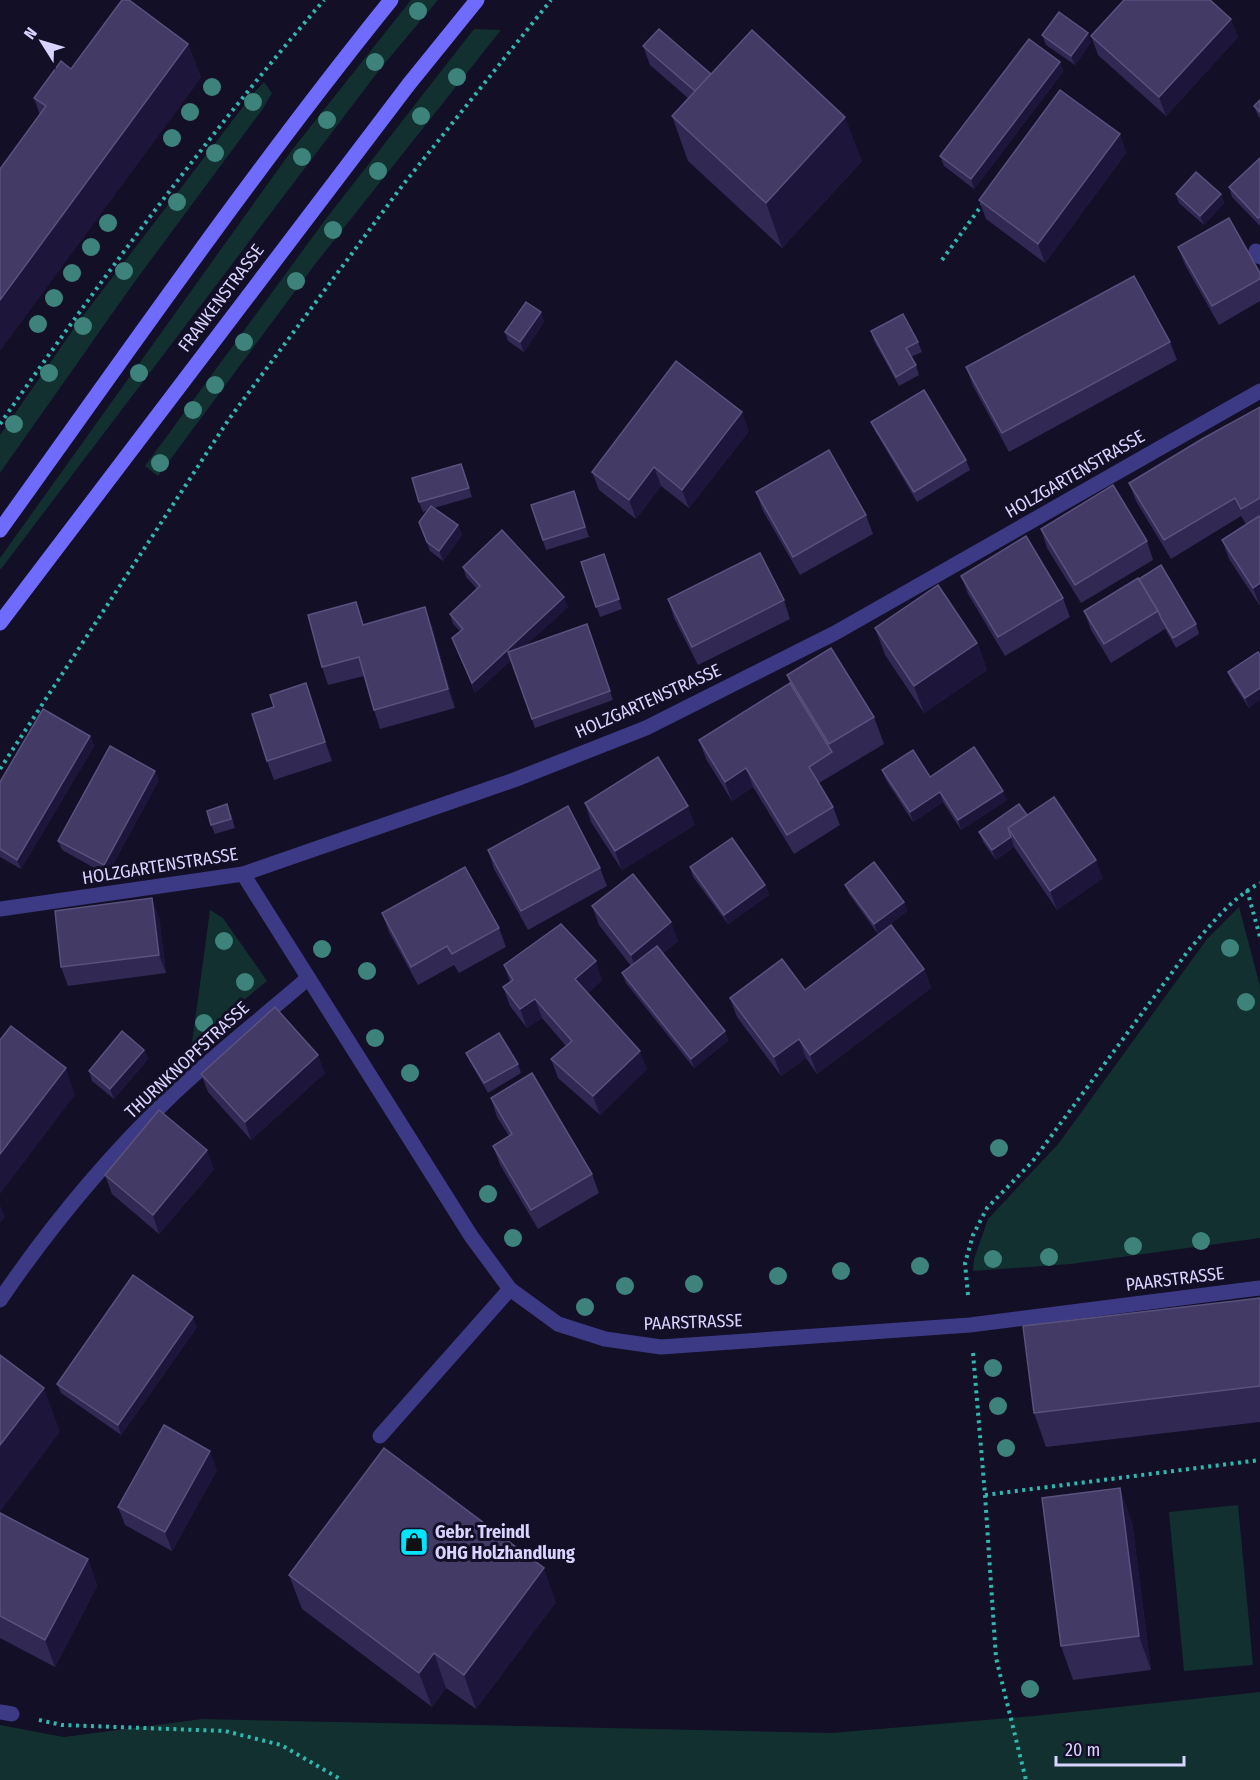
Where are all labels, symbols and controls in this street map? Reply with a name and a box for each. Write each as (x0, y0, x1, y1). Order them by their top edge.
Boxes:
north arrow (12, 12, 72, 72)
text: N (20, 24, 41, 43)
street label: FRANKENSTRASSE (173, 240, 269, 356)
street label: HOLZGARTENSTRASSE (1001, 425, 1149, 523)
street label: HOLZGARTENSTRASSE (572, 659, 724, 743)
street label: HOLZGARTENSTRASSE (81, 843, 239, 889)
street label: THURNKNOPFSTRASSE (120, 997, 254, 1123)
street label: PAARSTRASSE (1124, 1262, 1226, 1296)
street label: PAARSTRASSE (643, 1309, 743, 1335)
place label: Gebr. Treindl OHG Holzhandlung (435, 1521, 575, 1564)
shop icon: Gebr. Treindl OHG Holzhandlung (398, 1526, 430, 1558)
scale bar (1056, 1729, 1184, 1767)
text: 20 m (1065, 1739, 1100, 1761)

